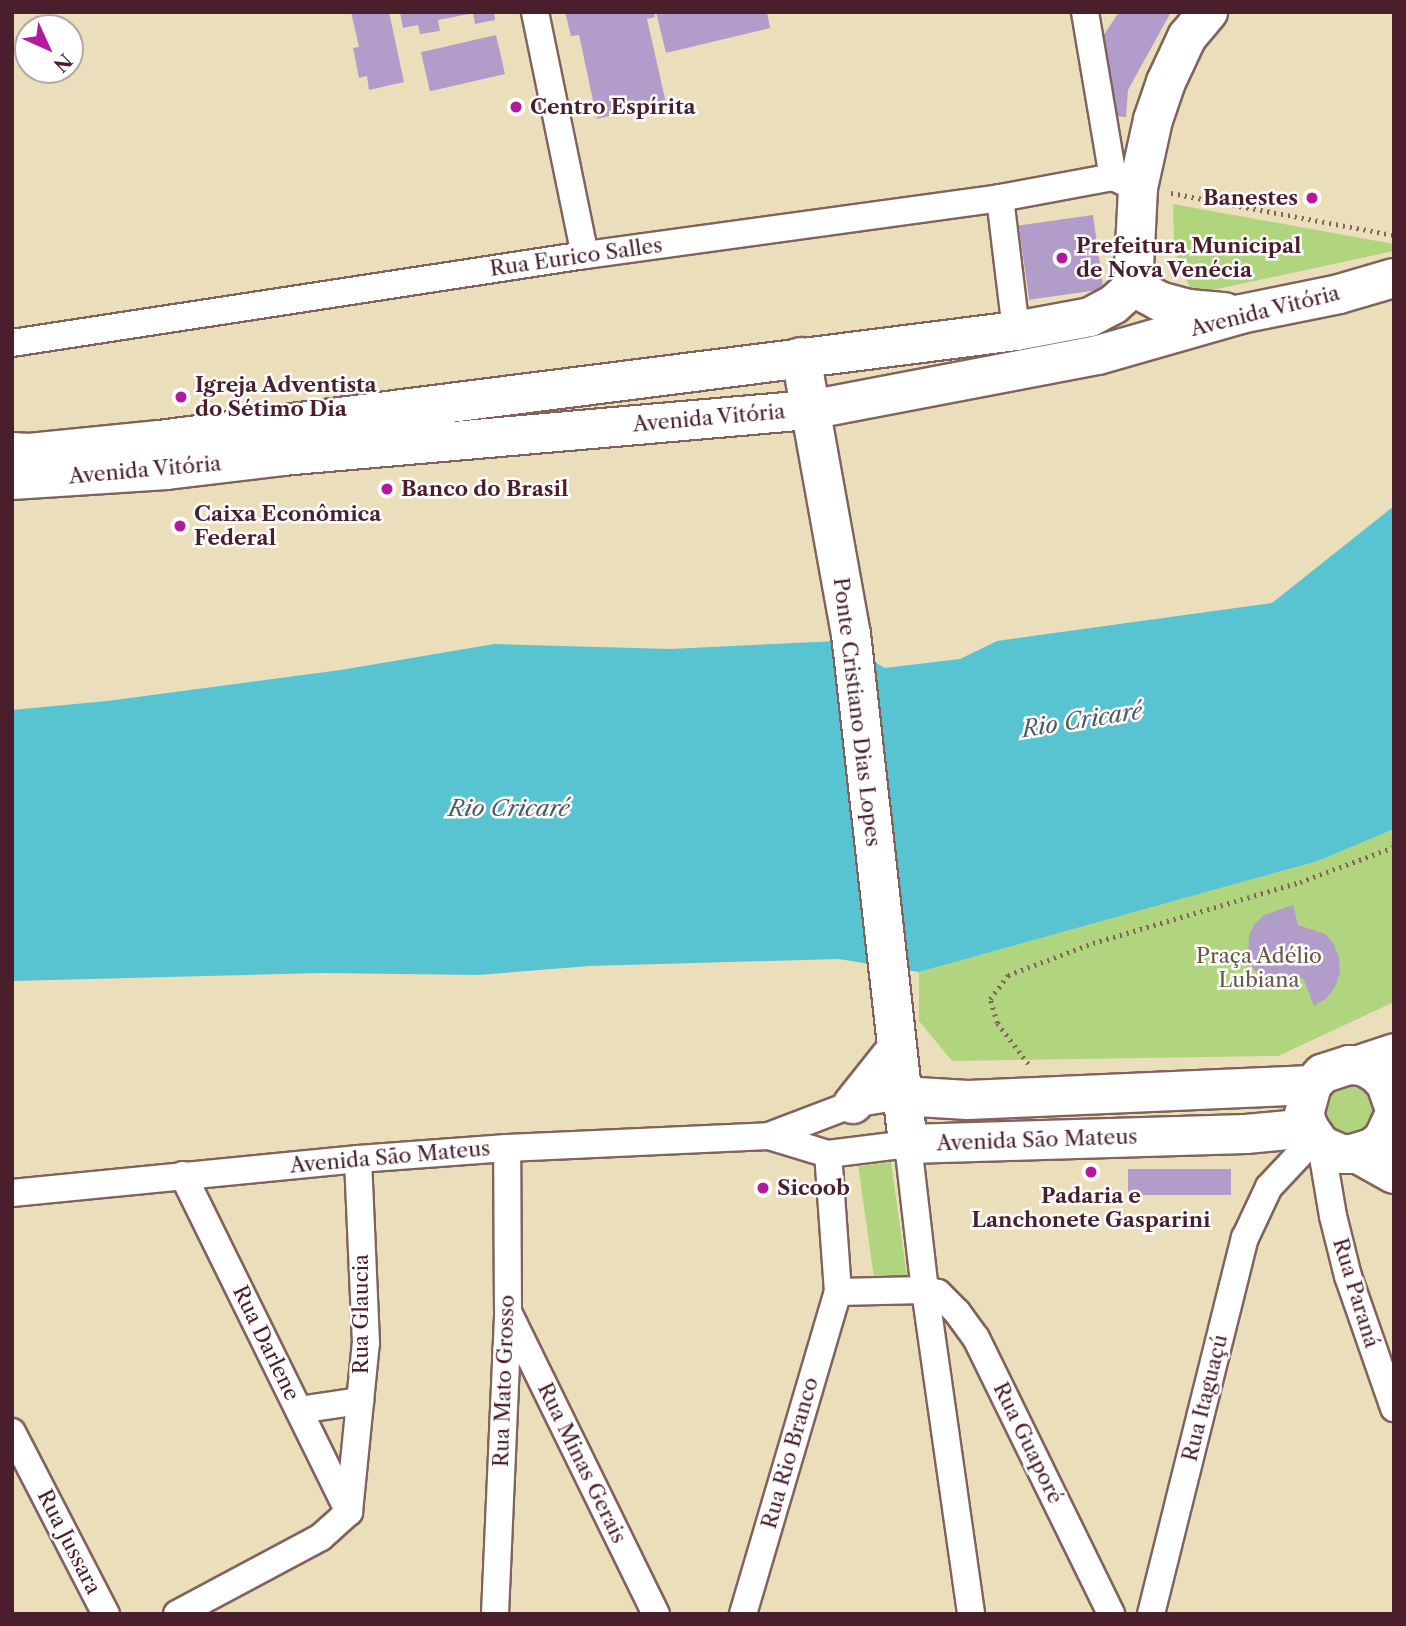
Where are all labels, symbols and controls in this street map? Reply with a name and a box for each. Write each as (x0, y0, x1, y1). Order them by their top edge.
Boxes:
north arrow (14, 14, 84, 84)
text: N (49, 49, 77, 77)
place label: Centro Espírita (530, 94, 696, 120)
marker: Centro Espírita (508, 99, 524, 115)
place label: Banestes (1203, 185, 1298, 211)
marker: Banestes (1304, 190, 1320, 206)
street label: Rua Eurico Salles (488, 232, 664, 282)
place label: Prefeitura Municipal de Nova Venécia (1076, 233, 1302, 283)
marker: Prefeitura Municipal de Nova Venécia (1054, 250, 1070, 266)
street label: Avenida Vitória (1187, 280, 1343, 342)
place label: Igreja Adventista do Sétimo Dia (195, 372, 378, 422)
marker: Igreja Adventista do Sétimo Dia (173, 389, 189, 405)
street label: Avenida Vitória (631, 399, 787, 437)
street label: Avenida Vitória (67, 451, 223, 489)
place label: Banco do Brasil (401, 476, 568, 502)
marker: Banco do Brasil (379, 481, 395, 497)
place label: Caixa Econômica Federal (194, 501, 382, 551)
marker: Caixa Econômica Federal (172, 518, 188, 534)
street label: Ponte Cristiano Dias Lopes (828, 576, 886, 848)
water label: Rio Cricaré (1020, 697, 1144, 743)
water label: Rio Cricaré (448, 794, 570, 822)
park label: Praça Adélio Lubiana (1196, 943, 1322, 993)
street label: Avenida São Mateus (936, 1124, 1138, 1156)
street label: Avenida São Mateus (289, 1136, 491, 1178)
marker: Padaria e Lanchonete Gasparini (1083, 1164, 1099, 1180)
place label: Sicoob (777, 1175, 850, 1201)
marker: Sicoob (755, 1180, 771, 1196)
place label: Padaria e Lanchonete Gasparini (971, 1183, 1211, 1233)
street label: Rua Paraná (1327, 1235, 1385, 1351)
street label: Rua Glaucia (348, 1254, 374, 1374)
street label: Rua Darlene (227, 1281, 305, 1405)
street label: Rua Mato Grosso (488, 1294, 520, 1468)
street label: Rua Itaguaçú (1177, 1332, 1233, 1464)
street label: Rua Rio Branco (756, 1374, 824, 1532)
street label: Rua Guaporé (988, 1378, 1068, 1508)
street label: Rua Minas Gerais (532, 1379, 632, 1547)
street label: Rua Jussara (32, 1485, 106, 1599)

